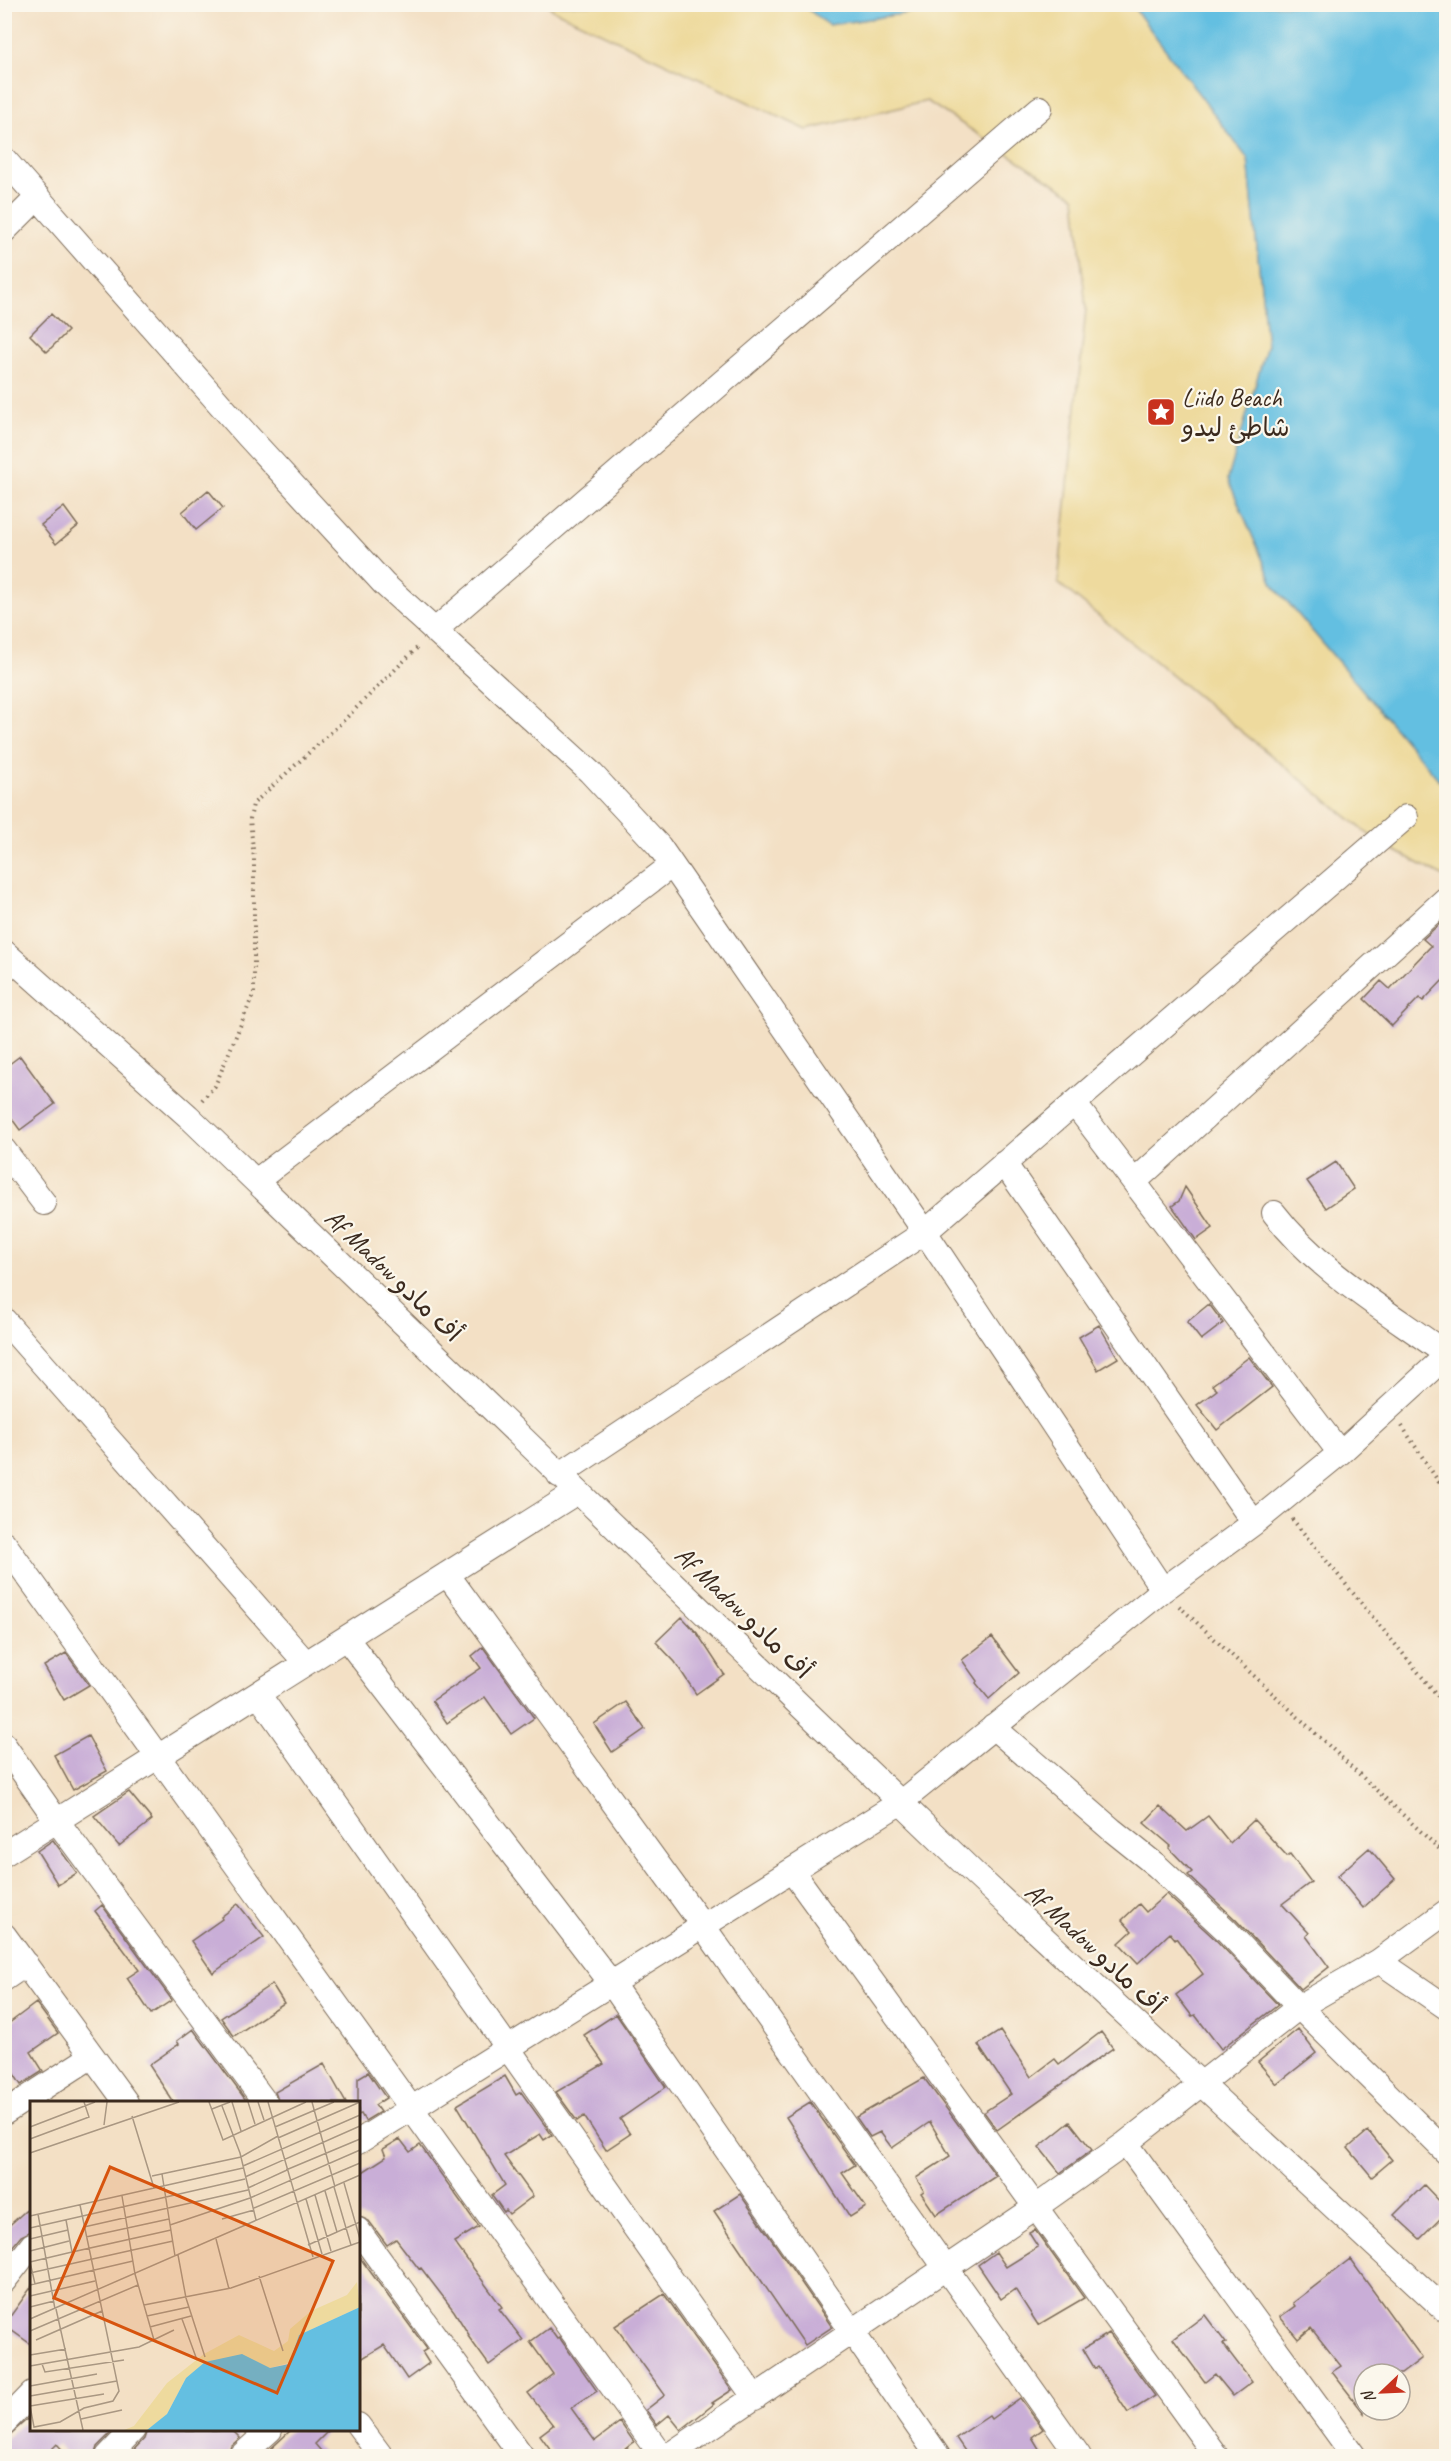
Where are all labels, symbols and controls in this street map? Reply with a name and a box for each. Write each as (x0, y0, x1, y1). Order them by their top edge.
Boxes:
place label: Liido Beach شاطئ ليدو (1181, 381, 1290, 444)
place icon: Liido Beach شاطئ ليدو (1145, 396, 1177, 428)
street label: Af Madow أف مادو (318, 1201, 470, 1350)
street label: Af Madow أف مادو (668, 1538, 820, 1687)
street label: Af Madow أف مادو (1018, 1875, 1172, 2022)
inset map (30, 2101, 360, 2431)
north arrow (1352, 2362, 1412, 2422)
text: N (1357, 2386, 1380, 2406)

